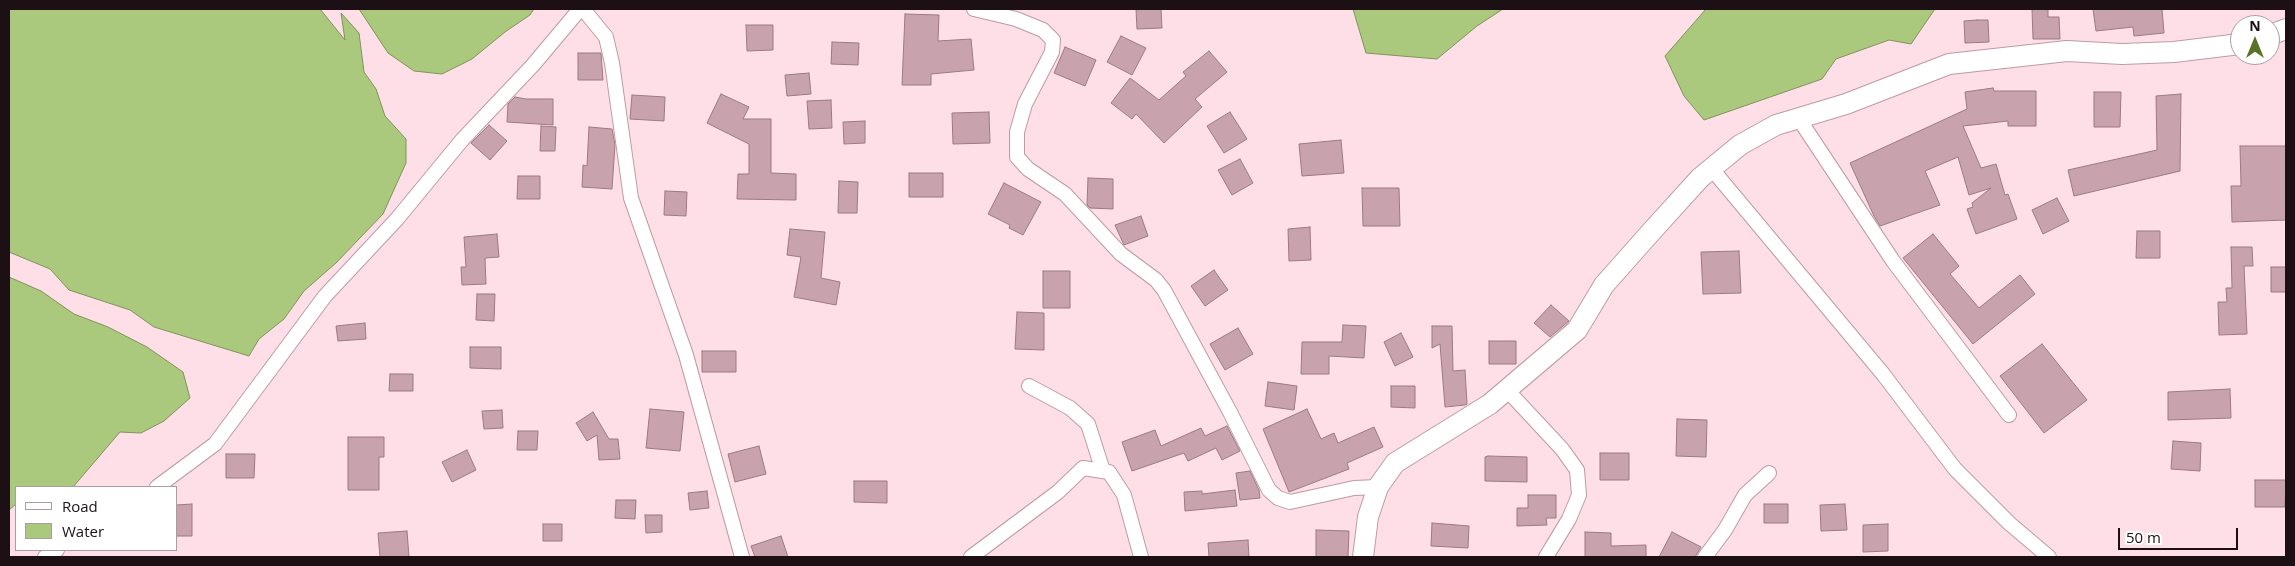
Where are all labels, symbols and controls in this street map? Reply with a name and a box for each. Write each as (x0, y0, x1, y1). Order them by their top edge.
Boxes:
north arrow (2230, 15, 2280, 65)
text: N (2249, 16, 2261, 35)
legend (15, 486, 178, 551)
text: Road (62, 496, 98, 516)
scale bar (2120, 518, 2240, 550)
text: Water (62, 521, 104, 541)
text: 50 m (2126, 527, 2161, 547)

